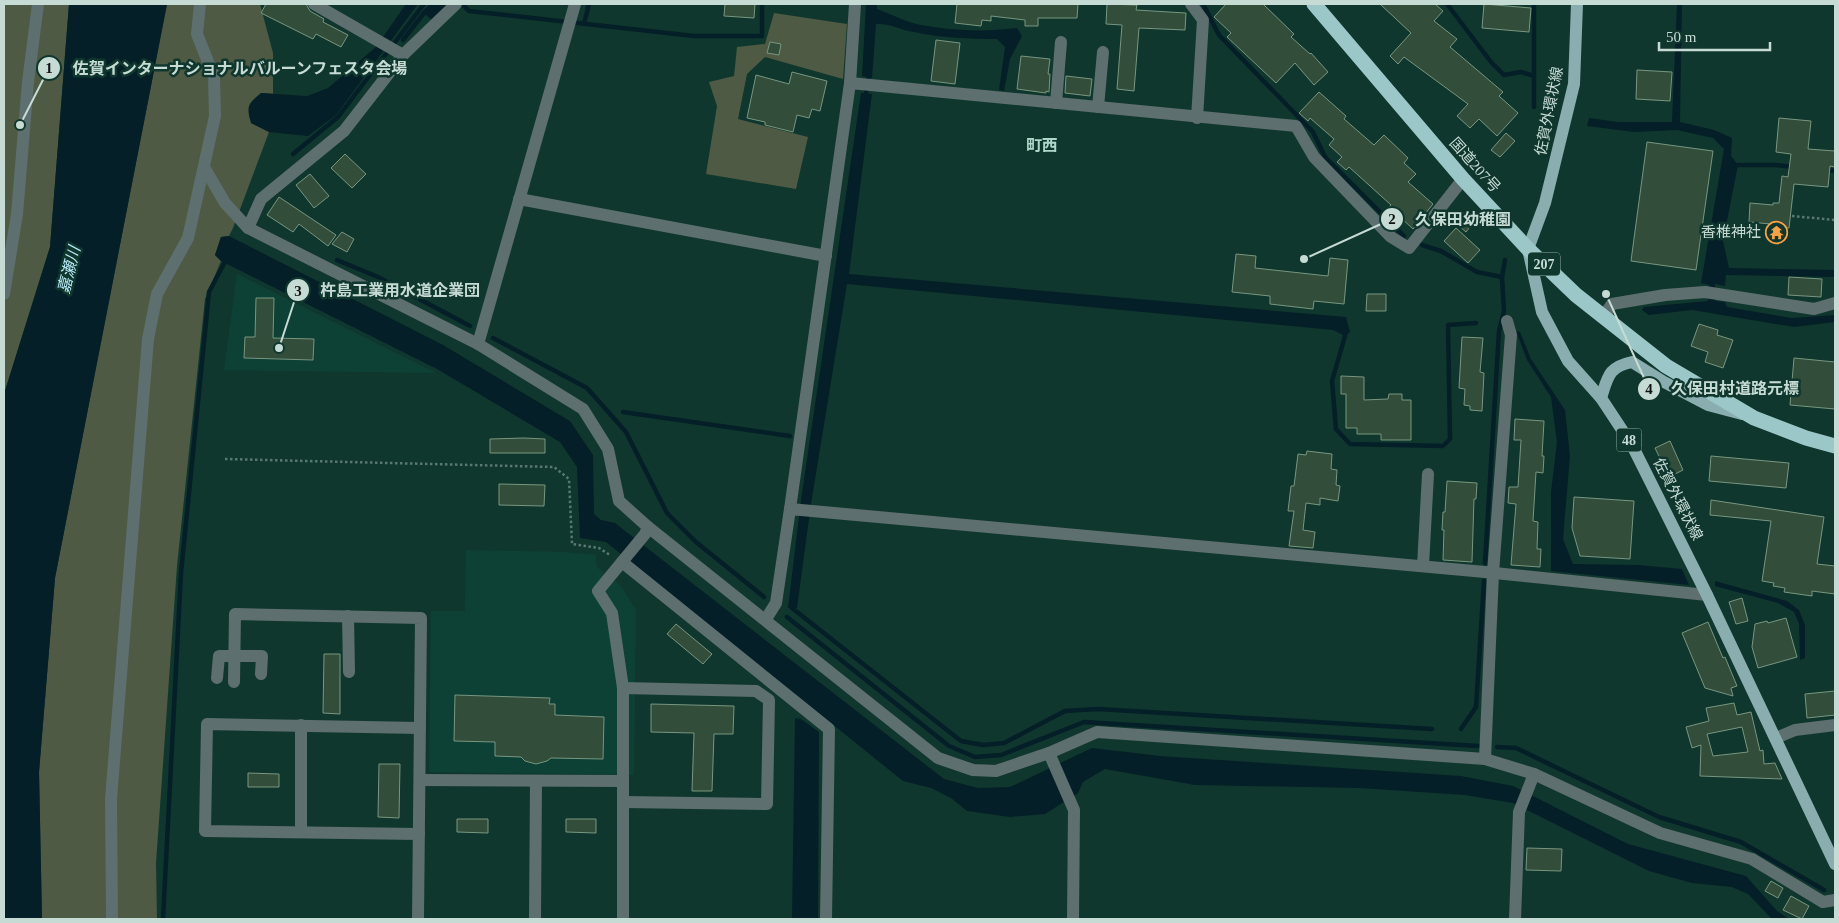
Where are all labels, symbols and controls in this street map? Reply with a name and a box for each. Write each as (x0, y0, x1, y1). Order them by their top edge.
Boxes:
scale bar (1659, 20, 1770, 52)
text: 50 m (1666, 29, 1697, 45)
callout: 佐賀インターナショナルバルーンフェスタ会場 (37, 53, 418, 84)
text: 1 (45, 60, 53, 76)
text: 佐賀インターナショナルバルーンフェスタ会場 (72, 60, 407, 77)
street label: 佐賀外環状線 (1532, 65, 1565, 157)
street label: 国道207号 (1446, 135, 1504, 195)
district label: 町西 (1026, 137, 1058, 154)
callout: 久保田幼稚園 (1380, 204, 1521, 235)
text: 2 (1388, 211, 1396, 227)
text: 久保田幼稚園 (1415, 211, 1511, 228)
temple icon: 香椎神社 (1765, 220, 1789, 244)
place label: 香椎神社 (1701, 224, 1761, 240)
water label: 嘉瀬川 (55, 243, 84, 295)
road number: 207 (1528, 252, 1560, 276)
callout: 杵島工業用水道企業団 (285, 275, 490, 306)
text: 杵島工業用水道企業団 (320, 282, 480, 299)
text: 3 (294, 283, 302, 299)
callout: 久保田村道路元標 (1636, 373, 1809, 404)
text: 久保田村道路元標 (1671, 379, 1799, 397)
text: 4 (1645, 381, 1653, 397)
road number: 48 (1616, 428, 1642, 452)
street label: 佐賀外環状線 (1650, 455, 1706, 543)

